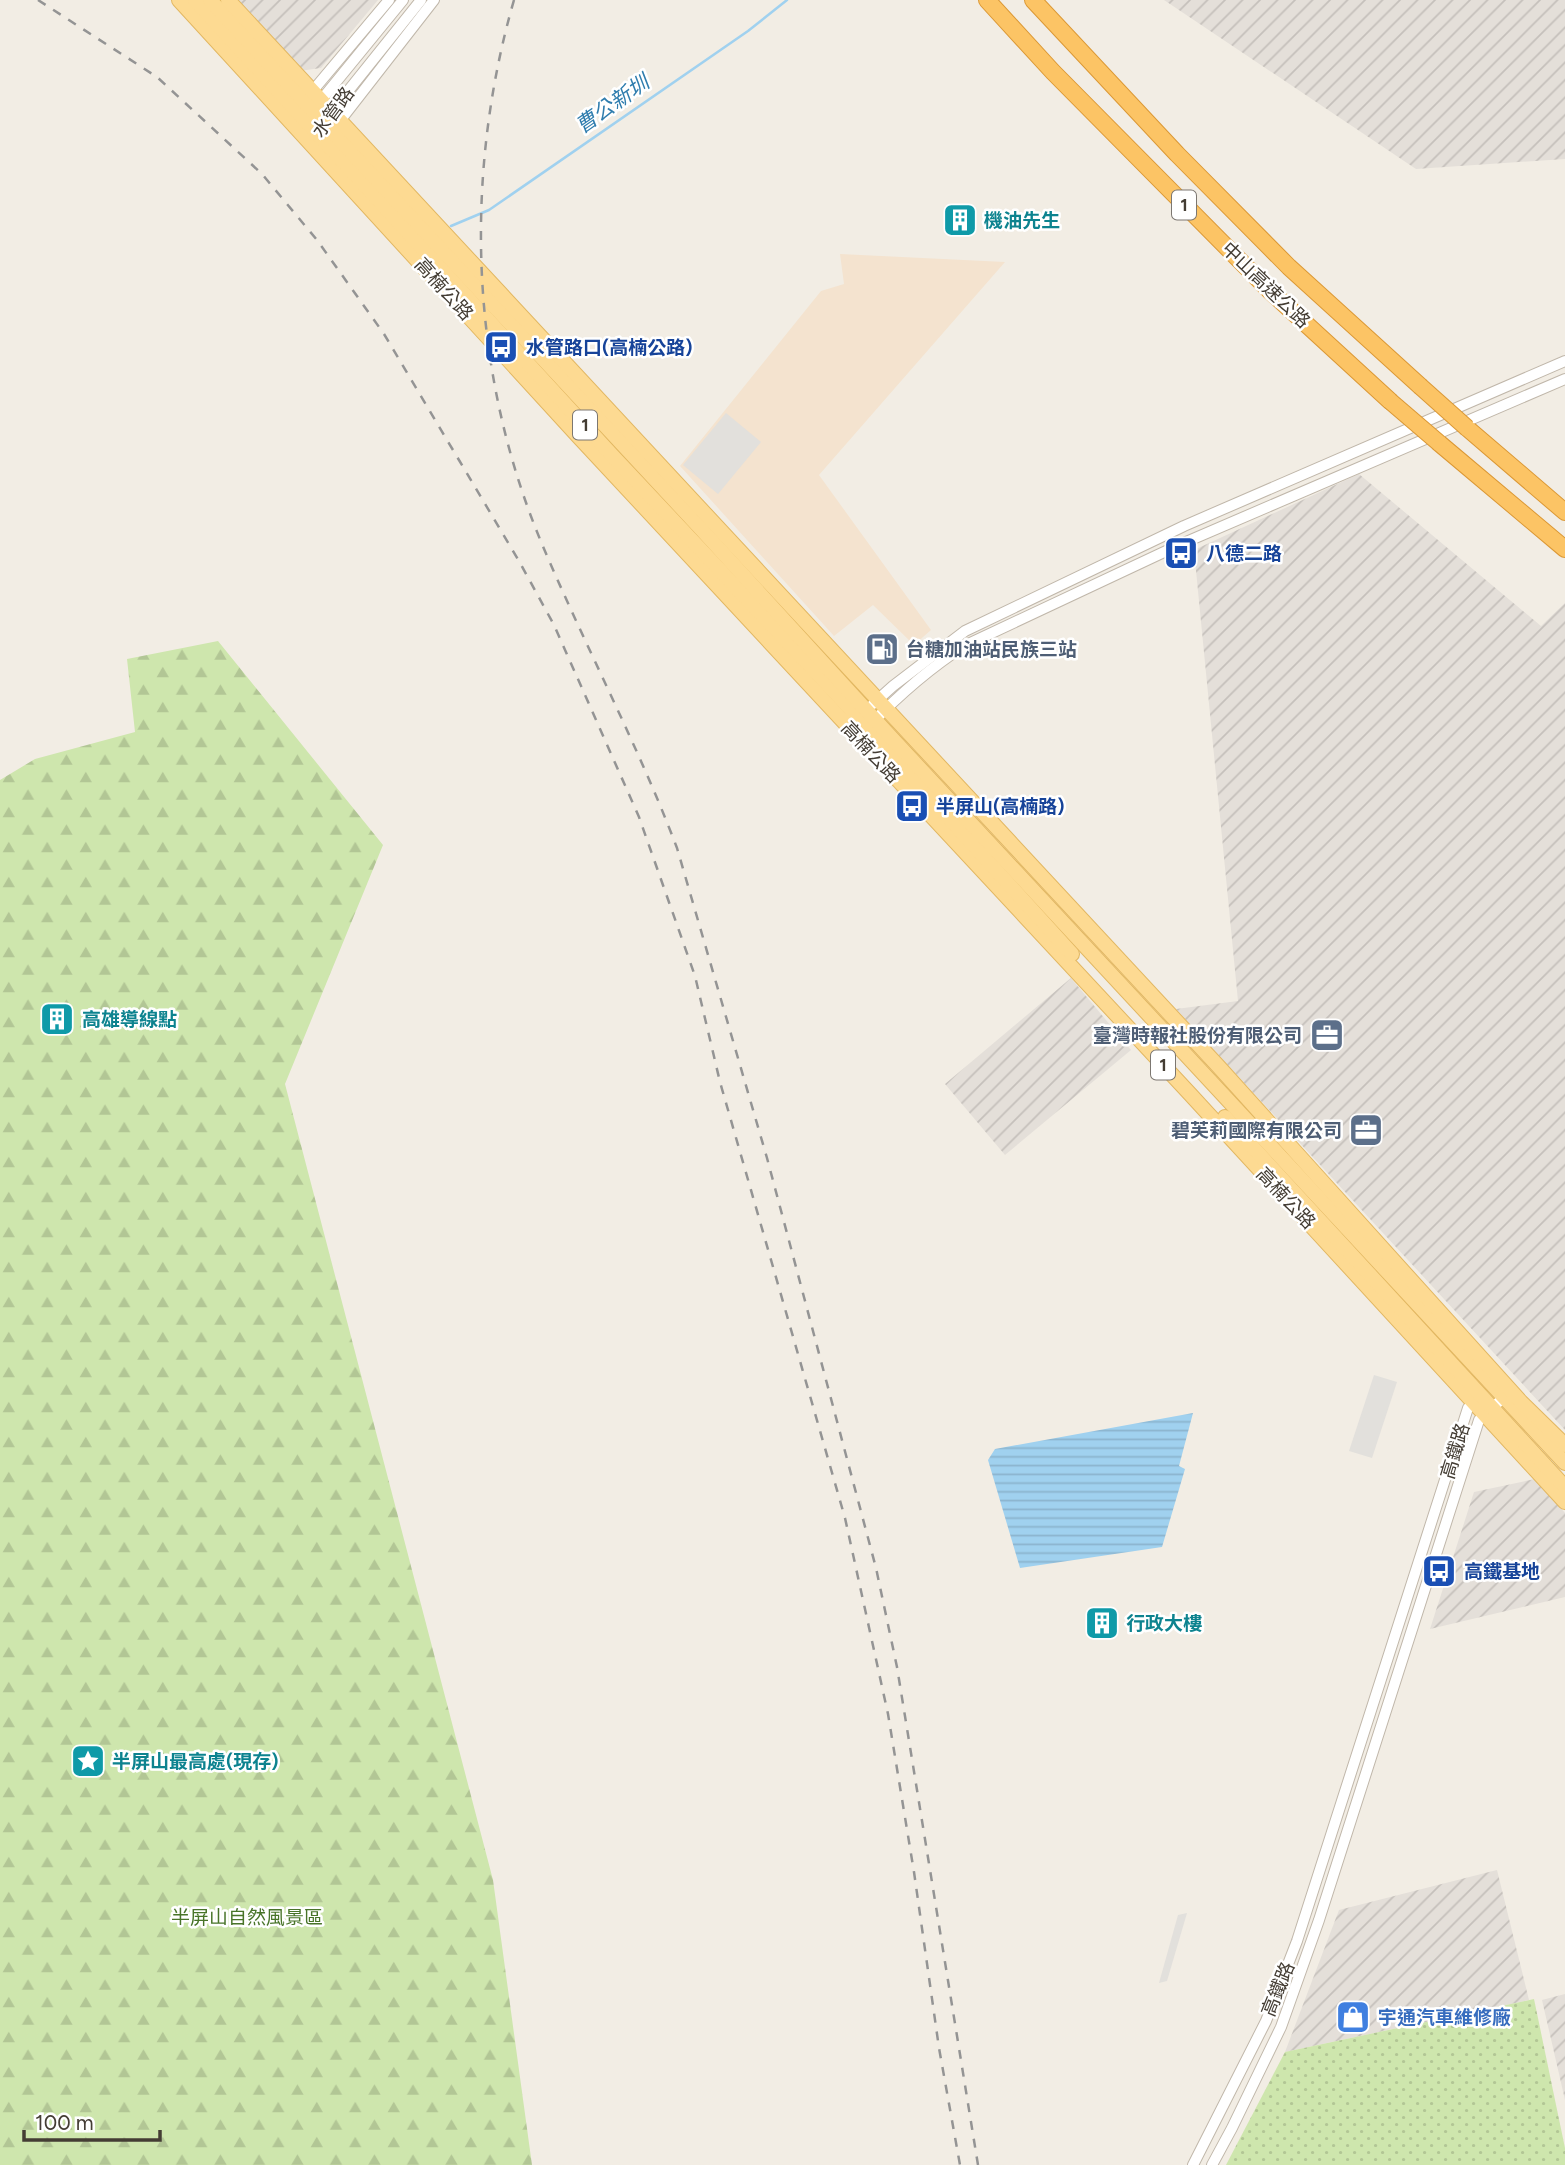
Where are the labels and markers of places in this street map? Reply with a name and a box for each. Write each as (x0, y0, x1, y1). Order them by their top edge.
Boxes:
building icon: 機油先生 (941, 201, 979, 239)
place label: 機油先生 (984, 209, 1060, 232)
bus stop icon: 水管路口(高楠公路) (482, 328, 520, 366)
place label: 水管路口(高楠公路) (526, 336, 693, 359)
bus stop icon: 八德二路 (1162, 534, 1200, 572)
place label: 八德二路 (1206, 542, 1282, 565)
fuel station icon: 台糖加油站民族三站 (863, 630, 901, 668)
place label: 台糖加油站民族三站 (906, 638, 1077, 661)
bus stop icon: 半屏山(高楠路) (893, 787, 931, 825)
place label: 半屏山(高楠路) (936, 795, 1065, 818)
building icon: 高雄導線點 (38, 1000, 76, 1038)
place label: 高雄導線點 (82, 1008, 177, 1031)
office icon: 臺灣時報社股份有限公司 (1308, 1016, 1346, 1054)
place label: 臺灣時報社股份有限公司 (1093, 1024, 1302, 1047)
office icon: 碧芙莉國際有限公司 (1347, 1111, 1385, 1149)
place label: 碧芙莉國際有限公司 (1171, 1119, 1342, 1142)
bus stop icon: 高鐵基地 (1420, 1552, 1458, 1590)
place label: 高鐵基地 (1464, 1560, 1540, 1583)
building icon: 行政大樓 (1083, 1604, 1121, 1642)
place label: 行政大樓 (1126, 1612, 1202, 1635)
place icon: 半屏山最高處(現存) (69, 1742, 107, 1780)
place label: 半屏山最高處(現存) (112, 1750, 279, 1773)
shop icon: 宇通汽車維修廠 (1334, 1998, 1372, 2036)
place label: 宇通汽車維修廠 (1378, 2006, 1511, 2029)

